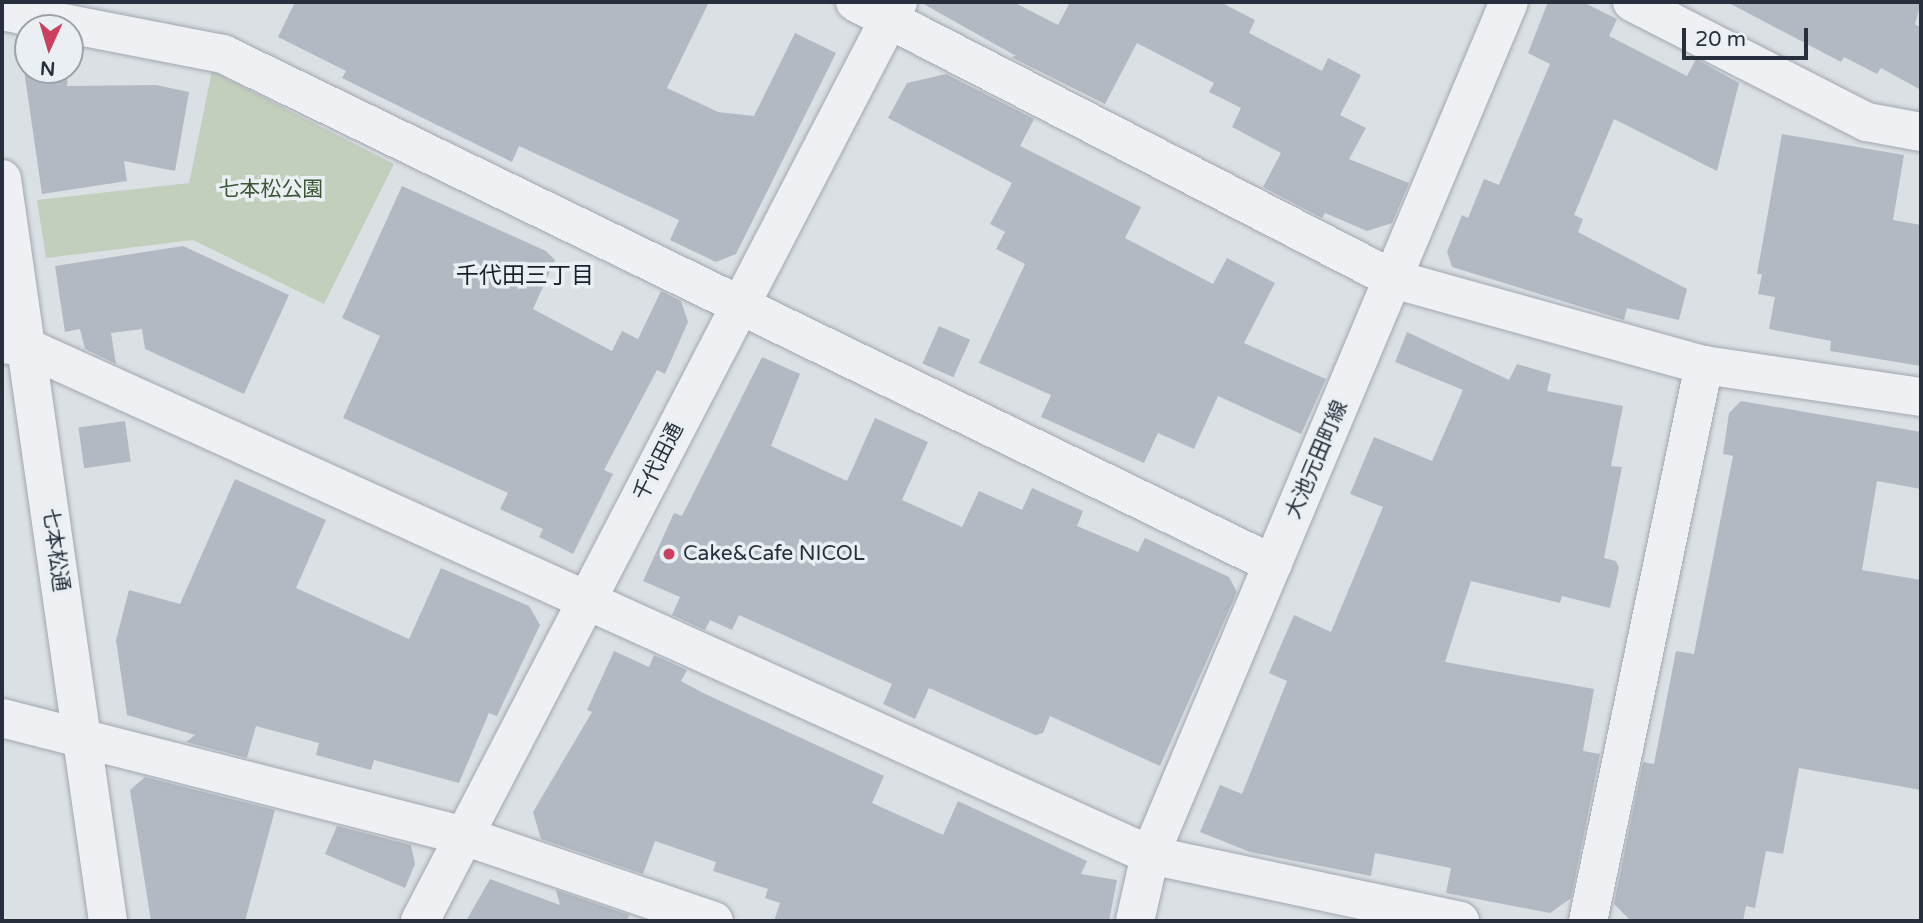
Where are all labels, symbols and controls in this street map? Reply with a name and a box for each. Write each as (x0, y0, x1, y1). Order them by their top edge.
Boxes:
north arrow (14, 14, 84, 84)
scale bar (1685, 14, 1811, 58)
text: 20 m (1695, 27, 1746, 52)
text: N (39, 56, 56, 79)
park label: 七本松公園 (219, 177, 323, 203)
district label: 千代田三丁目 (456, 262, 594, 290)
street label: 大池元田町線 (1281, 397, 1353, 523)
street label: 千代田通 (629, 419, 689, 505)
street label: 七本松通 (37, 507, 73, 593)
place label: Cake&Cafe NICOL (683, 541, 865, 567)
marker: Cake&Cafe NICOL (661, 546, 677, 562)

